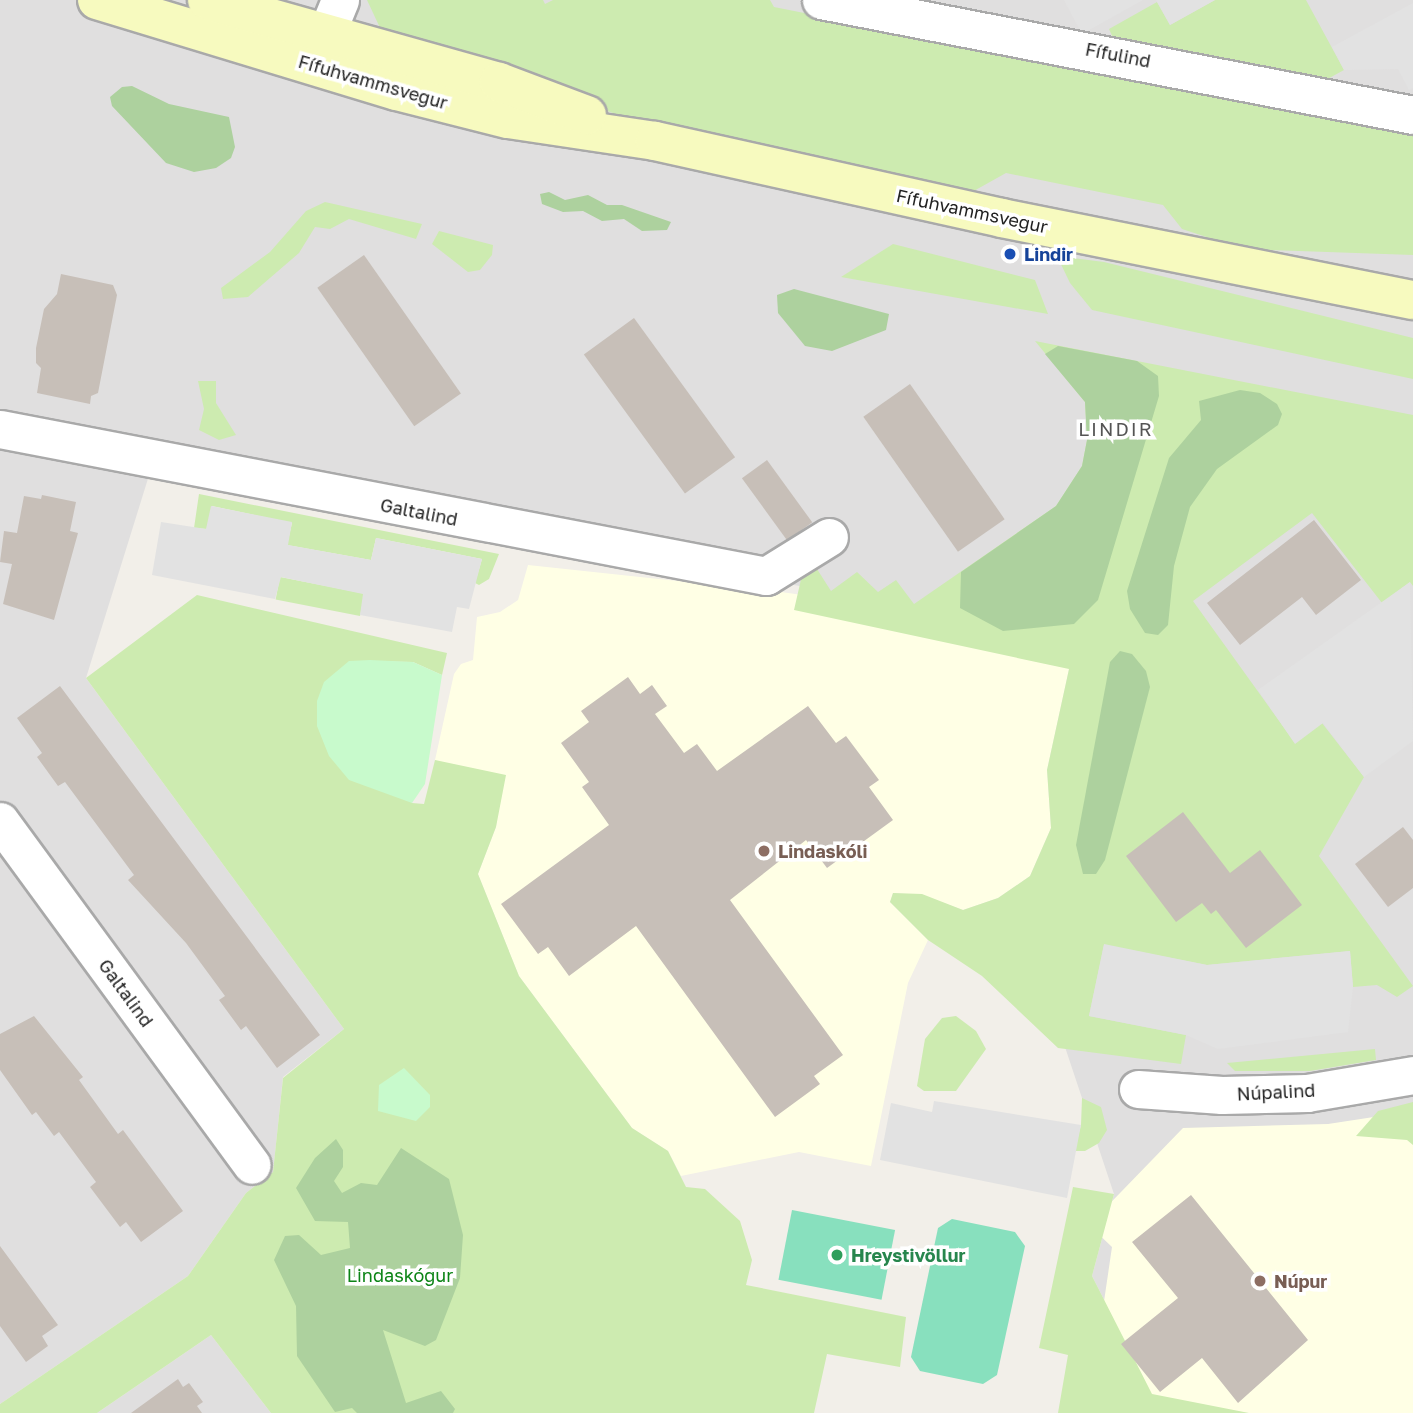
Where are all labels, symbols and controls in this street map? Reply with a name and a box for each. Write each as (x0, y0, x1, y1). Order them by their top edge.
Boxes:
street label: Fífulind (1084, 38, 1152, 72)
street label: Fífuhvammsvegur (296, 50, 450, 114)
street label: Fífuhvammsvegur (894, 184, 1050, 238)
place label: Lindir (1024, 243, 1073, 265)
marker: Lindir (1002, 246, 1018, 262)
district label: LINDIR (1079, 418, 1153, 440)
street label: Galtalind (378, 494, 460, 530)
place label: Lindaskóli (778, 840, 868, 862)
marker: Lindaskóli (756, 843, 772, 859)
street label: Galtalind (94, 955, 158, 1031)
street label: Núpalind (1236, 1079, 1316, 1105)
place label: Hreystivöllur (851, 1244, 965, 1266)
marker: Hreystivöllur (829, 1247, 845, 1263)
park label: Lindaskógur (347, 1264, 453, 1286)
place label: Núpur (1274, 1270, 1327, 1292)
marker: Núpur (1252, 1273, 1268, 1289)

